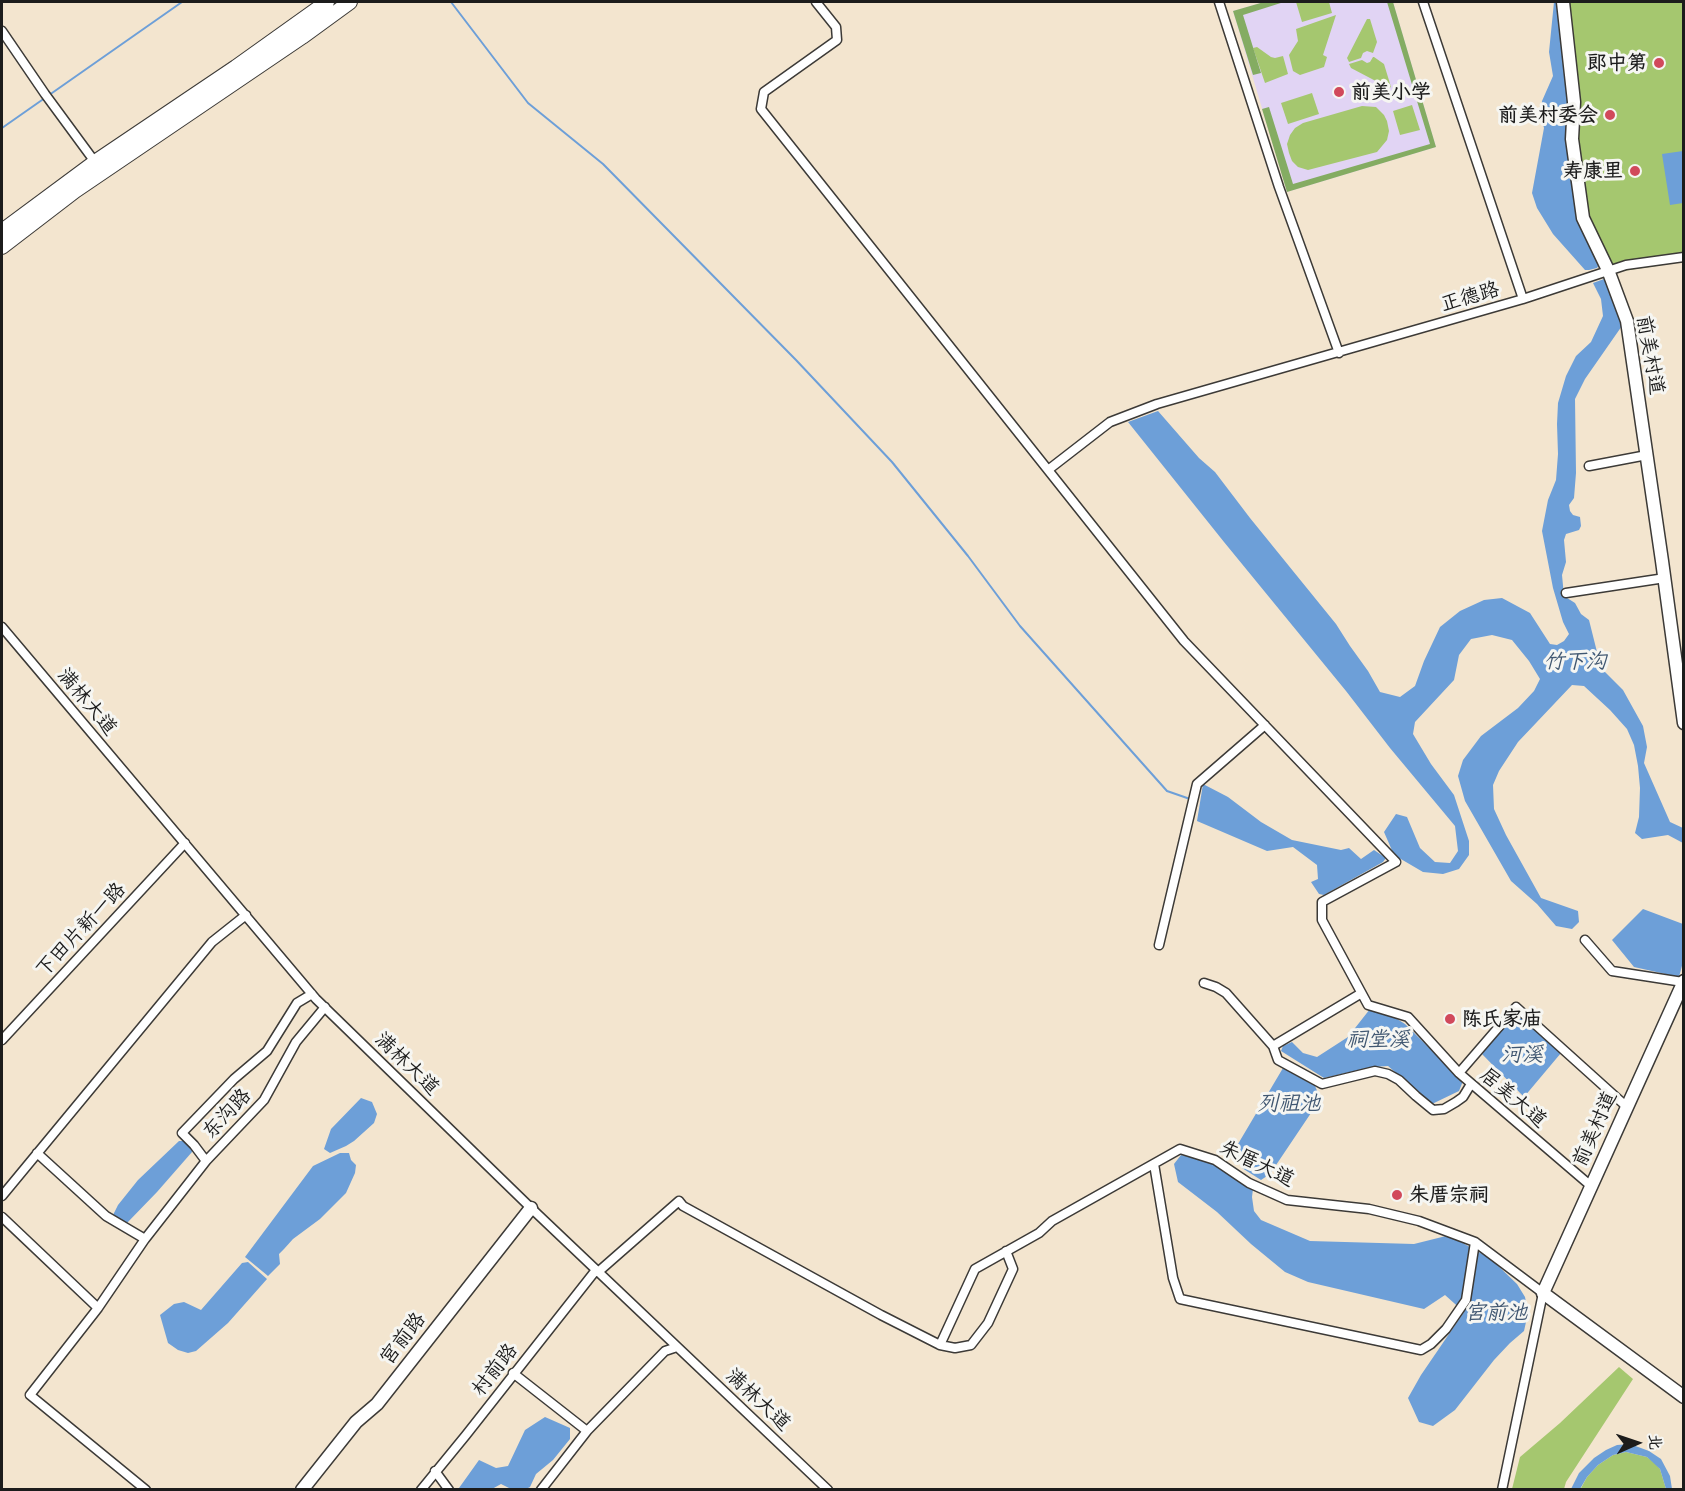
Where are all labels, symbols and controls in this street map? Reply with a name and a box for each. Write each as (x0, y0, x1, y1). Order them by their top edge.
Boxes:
place label: 郎中第 (1587, 51, 1647, 75)
marker: 郎中第 (1652, 56, 1666, 70)
place label: 前美小学 (1351, 80, 1431, 104)
marker: 前美小学 (1332, 85, 1346, 99)
place label: 前美村委会 (1498, 103, 1598, 127)
marker: 前美村委会 (1603, 108, 1617, 122)
place label: 寿康里 (1563, 159, 1623, 183)
marker: 寿康里 (1628, 164, 1642, 178)
street label: 正德路 (1438, 277, 1502, 317)
street label: 前美村道 (1631, 314, 1669, 396)
water label: 竹下沟 (1544, 649, 1606, 675)
street label: 满林大道 (52, 664, 122, 740)
street label: 下田片新一路 (31, 878, 131, 982)
place label: 陈氏家庙 (1462, 1007, 1542, 1031)
marker: 陈氏家庙 (1443, 1012, 1457, 1026)
water label: 祠堂溪 (1347, 1027, 1409, 1053)
street label: 满林大道 (370, 1028, 444, 1100)
water label: 河溪 (1501, 1042, 1543, 1068)
street label: 居美大道 (1475, 1063, 1551, 1133)
street label: 东沟路 (198, 1084, 256, 1144)
street label: 前美村道 (1568, 1088, 1622, 1170)
water label: 列祖池 (1258, 1091, 1320, 1117)
street label: 朱厝大道 (1216, 1136, 1298, 1192)
place label: 朱厝宗祠 (1409, 1183, 1489, 1207)
marker: 朱厝宗祠 (1390, 1188, 1404, 1202)
water label: 宫前池 (1465, 1300, 1527, 1326)
street label: 宫前路 (375, 1308, 431, 1370)
street label: 村前路 (467, 1339, 523, 1401)
street label: 满林大道 (721, 1364, 795, 1436)
north arrow (1607, 1413, 1667, 1473)
text: 北 (1646, 1434, 1664, 1451)

